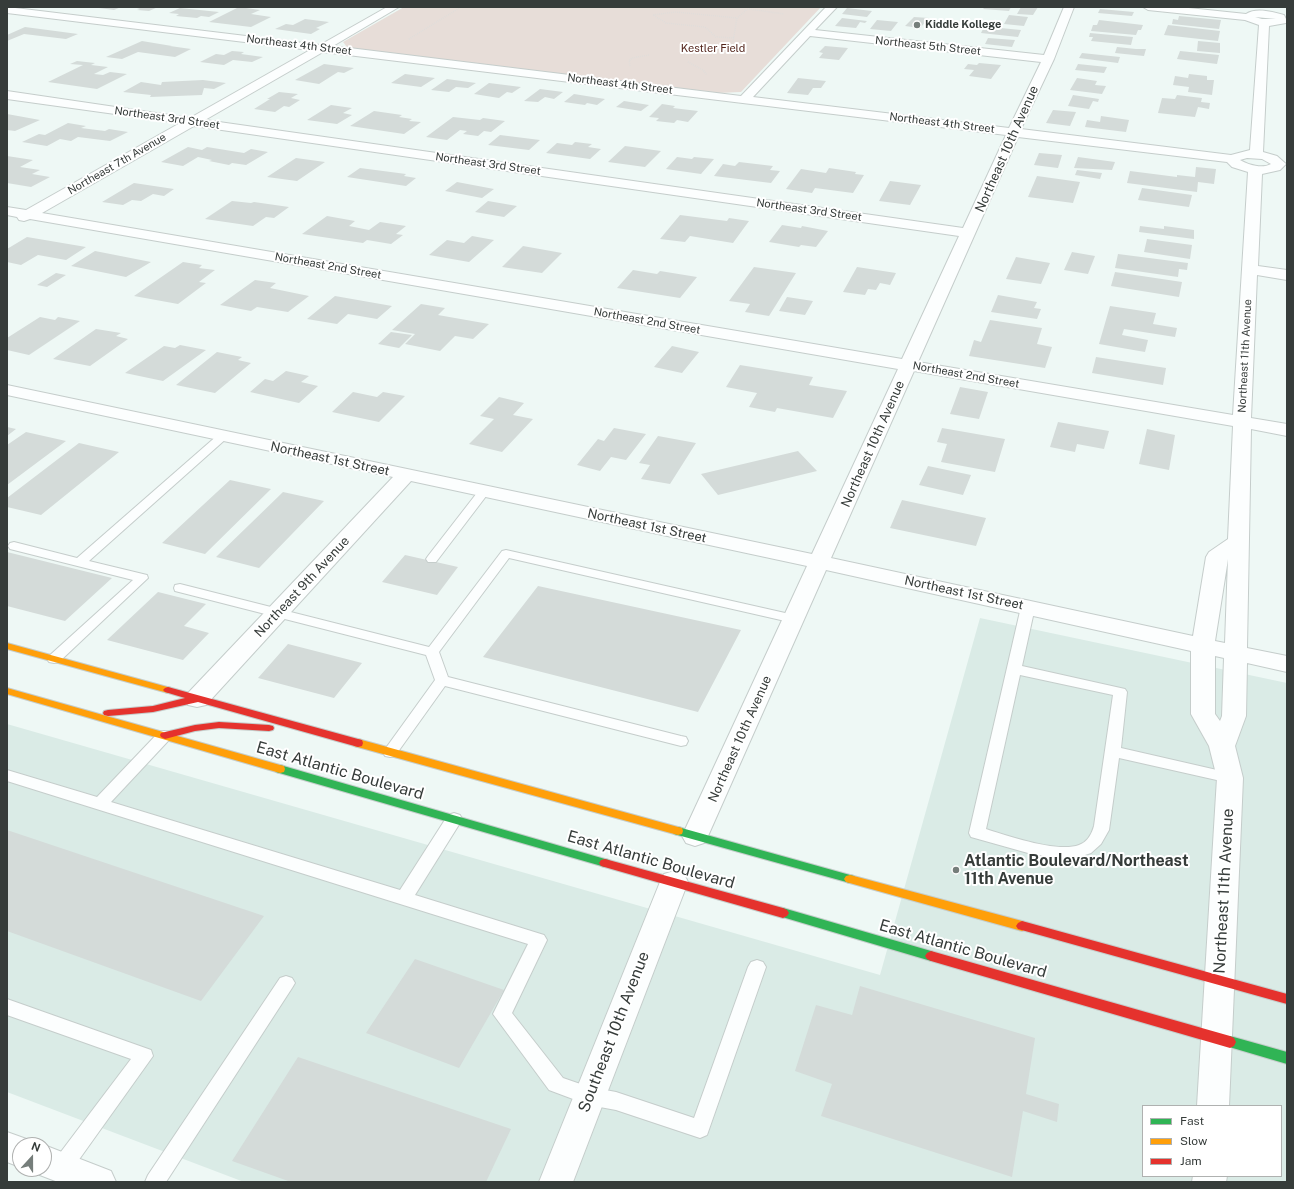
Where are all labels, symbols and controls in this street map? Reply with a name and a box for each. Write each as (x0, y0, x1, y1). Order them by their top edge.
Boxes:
place label: Kiddle Kollege (925, 18, 1001, 32)
marker: Kiddle Kollege (912, 20, 922, 30)
street label: Northeast 4th Street (246, 32, 352, 58)
street label: Northeast 5th Street (874, 34, 982, 58)
park label: Kestler Field (681, 42, 745, 56)
street label: Northeast 4th Street (567, 71, 673, 97)
street label: Northeast 10th Avenue (972, 83, 1042, 215)
street label: Northeast 3rd Street (113, 104, 221, 132)
street label: Northeast 4th Street (889, 110, 995, 136)
street label: Northeast 7th Avenue (65, 130, 169, 198)
street label: Northeast 3rd Street (434, 150, 542, 178)
street label: Northeast 3rd Street (755, 196, 863, 224)
street label: Northeast 2nd Street (274, 250, 382, 282)
street label: Northeast 11th Avenue (1235, 299, 1255, 413)
street label: Northeast 2nd Street (593, 305, 701, 337)
street label: Northeast 2nd Street (912, 359, 1020, 391)
street label: Northeast 10th Avenue (838, 378, 908, 510)
street label: Northeast 1st Street (269, 439, 391, 479)
street label: Northeast 1st Street (586, 506, 708, 546)
street label: Northeast 9th Avenue (251, 533, 353, 641)
street label: Northeast 1st Street (903, 573, 1025, 613)
street label: Northeast 10th Avenue (705, 673, 775, 805)
street label: East Atlantic Boulevard (254, 738, 426, 804)
street label: Northeast 11th Avenue (1210, 808, 1238, 974)
street label: East Atlantic Boulevard (565, 827, 737, 893)
place label: Atlantic Boulevard/Northeast 11th Avenue (964, 851, 1189, 889)
marker: Atlantic Boulevard/Northeast 11th Avenue (951, 865, 961, 875)
street label: East Atlantic Boulevard (877, 916, 1049, 982)
street label: Southeast 10th Avenue (574, 949, 654, 1115)
legend (1142, 1105, 1282, 1177)
text: Fast (1180, 1114, 1204, 1128)
text: Slow (1180, 1134, 1207, 1148)
north arrow (12, 1137, 52, 1177)
text: N (30, 1140, 42, 1154)
text: Jam (1180, 1154, 1202, 1168)

